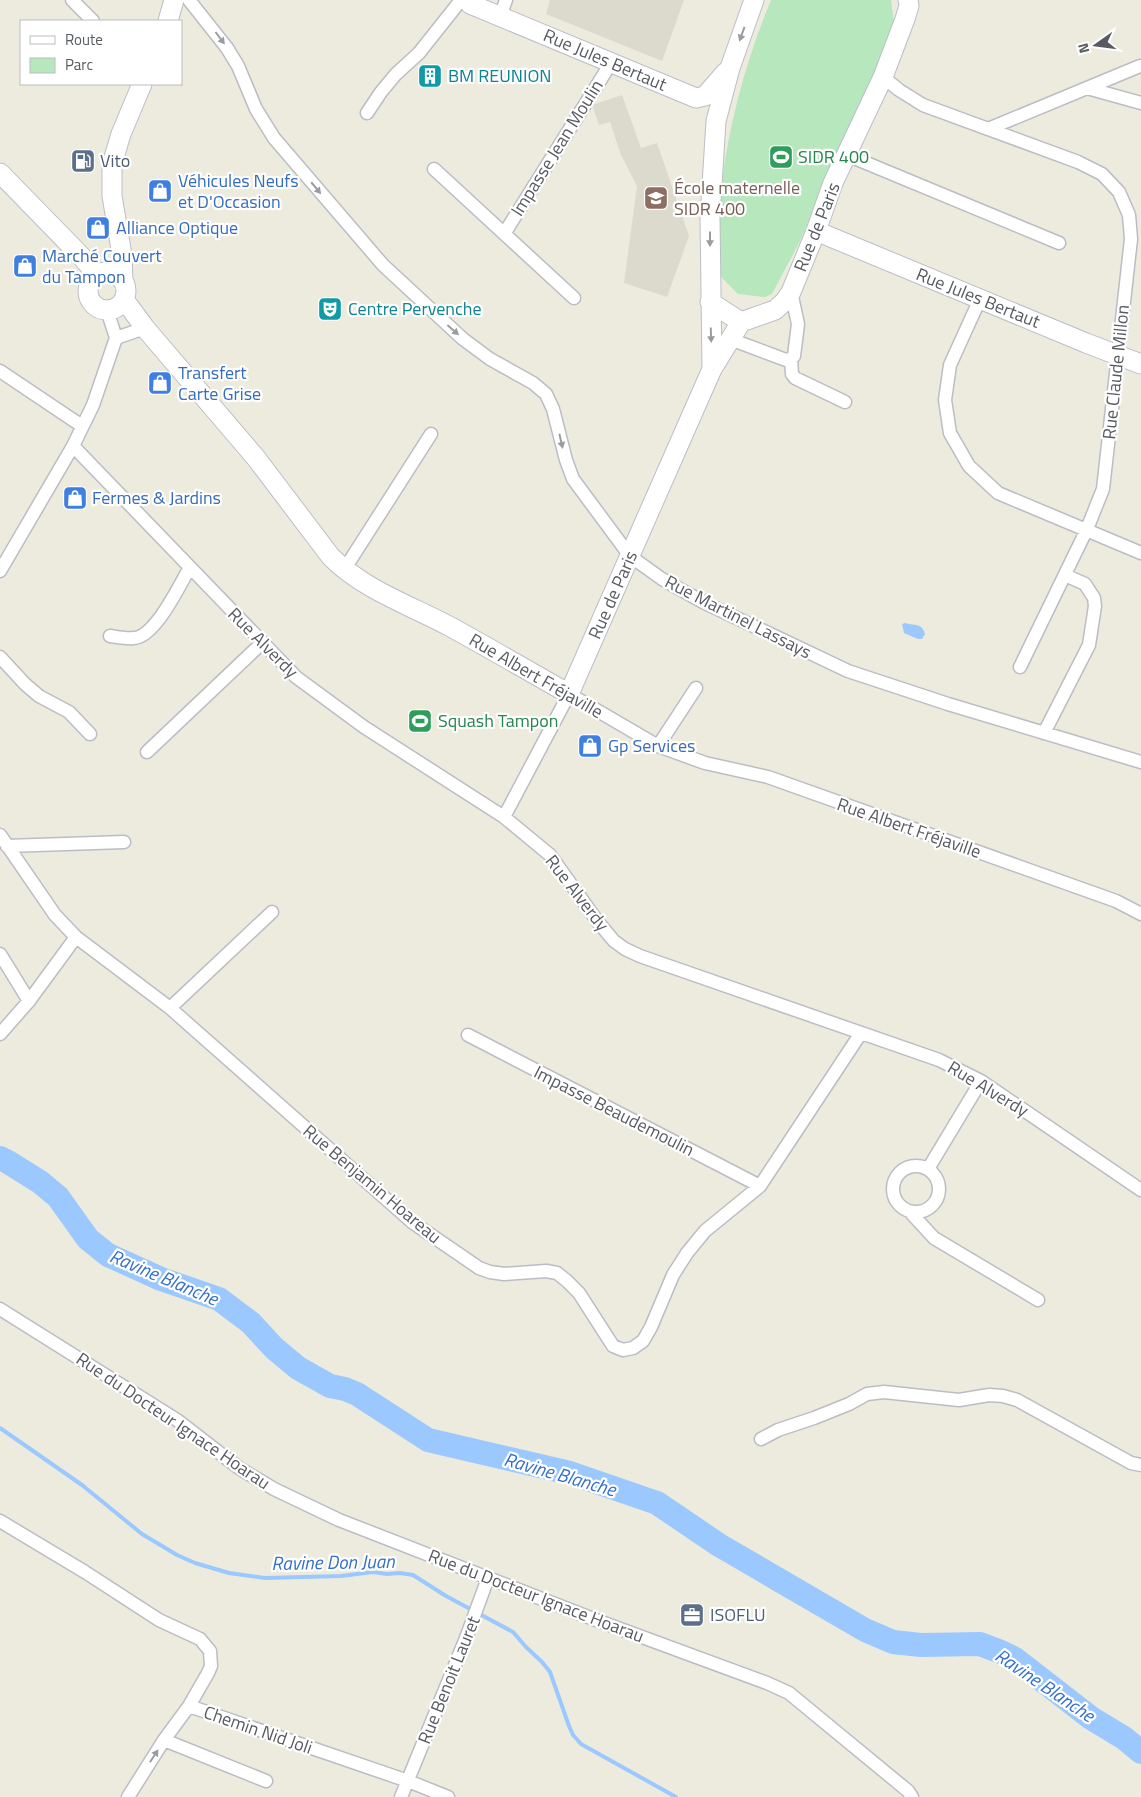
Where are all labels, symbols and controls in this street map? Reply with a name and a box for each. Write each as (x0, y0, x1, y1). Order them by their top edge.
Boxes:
legend (20, 20, 182, 85)
north arrow (1071, 20, 1121, 70)
street label: Rue Jules Bertaut (539, 21, 672, 98)
one-way arrow (738, 27, 746, 42)
text: Route (65, 28, 103, 51)
one-way arrow (214, 31, 225, 44)
text: N (1072, 41, 1094, 56)
text: Parc (65, 53, 93, 76)
place label: BM REUNION (448, 62, 551, 89)
building icon: BM REUNION (417, 63, 443, 89)
street label: Impasse Jean Moulin (504, 74, 609, 221)
place label: SIDR 400 (798, 143, 869, 170)
sports icon: SIDR 400 (768, 144, 794, 170)
place label: Vito (100, 147, 130, 174)
fuel station icon: Vito (70, 148, 96, 174)
place label: Véhicules Neufs et D'Occasion (178, 167, 299, 215)
place label: École maternelle SIDR 400 (674, 174, 800, 222)
shop icon: Véhicules Neufs et D'Occasion (147, 178, 173, 204)
street label: Rue de Paris (786, 178, 847, 276)
one-way arrow (311, 181, 322, 194)
school or university icon: École maternelle SIDR 400 (643, 185, 669, 211)
place label: Alliance Optique (116, 214, 238, 241)
shop icon: Alliance Optique (85, 215, 111, 241)
one-way arrow (706, 232, 714, 248)
place label: Marché Couvert du Tampon (42, 242, 162, 290)
shop icon: Marché Couvert du Tampon (12, 253, 38, 279)
street label: Rue Jules Bertaut (912, 260, 1045, 335)
place label: Centre Pervenche (348, 295, 482, 322)
theatre icon: Centre Pervenche (317, 296, 343, 322)
street label: Rue Claude Millon (1095, 303, 1136, 441)
one-way arrow (447, 325, 460, 336)
one-way arrow (707, 328, 715, 344)
place label: Transfert Carte Grise (178, 359, 261, 407)
shop icon: Transfert Carte Grise (147, 370, 173, 396)
one-way arrow (557, 433, 565, 448)
place label: Fermes & Jardins (92, 484, 221, 511)
shop icon: Fermes & Jardins (62, 485, 88, 511)
street label: Rue de Paris (581, 546, 644, 643)
street label: Rue Martinel Lassays (660, 568, 816, 665)
street label: Rue Alverdy (222, 601, 305, 684)
street label: Rue Albert Fréjaville (464, 626, 608, 725)
place label: Squash Tampon (438, 707, 558, 734)
sports icon: Squash Tampon (407, 708, 433, 734)
place label: Gp Services (608, 732, 695, 759)
shop icon: Gp Services (577, 733, 603, 759)
street label: Rue Albert Fréjaville (834, 790, 985, 865)
street label: Rue Alverdy (539, 849, 616, 937)
street label: Rue Alverdy (943, 1054, 1034, 1124)
street label: Impasse Beaudemoulin (529, 1058, 699, 1163)
street label: Rue Benjamin Hoareau (297, 1118, 447, 1250)
water label: Ravine Blanche (106, 1241, 224, 1313)
street label: Rue du Docteur Ignace Hoarau (71, 1345, 276, 1496)
water label: Ravine Blanche (501, 1444, 621, 1504)
street label: Rue du Docteur Ignace Hoarau (424, 1542, 648, 1649)
water label: Ravine Don Juan (271, 1546, 395, 1577)
place label: ISOFLU (710, 1601, 766, 1628)
office icon: ISOFLU (679, 1602, 705, 1628)
street label: Rue Benoit Lauret (411, 1611, 487, 1748)
water label: Ravine Blanche (989, 1640, 1102, 1729)
street label: Chemin Nid Joli (200, 1698, 316, 1761)
one-way arrow (149, 1749, 159, 1763)

